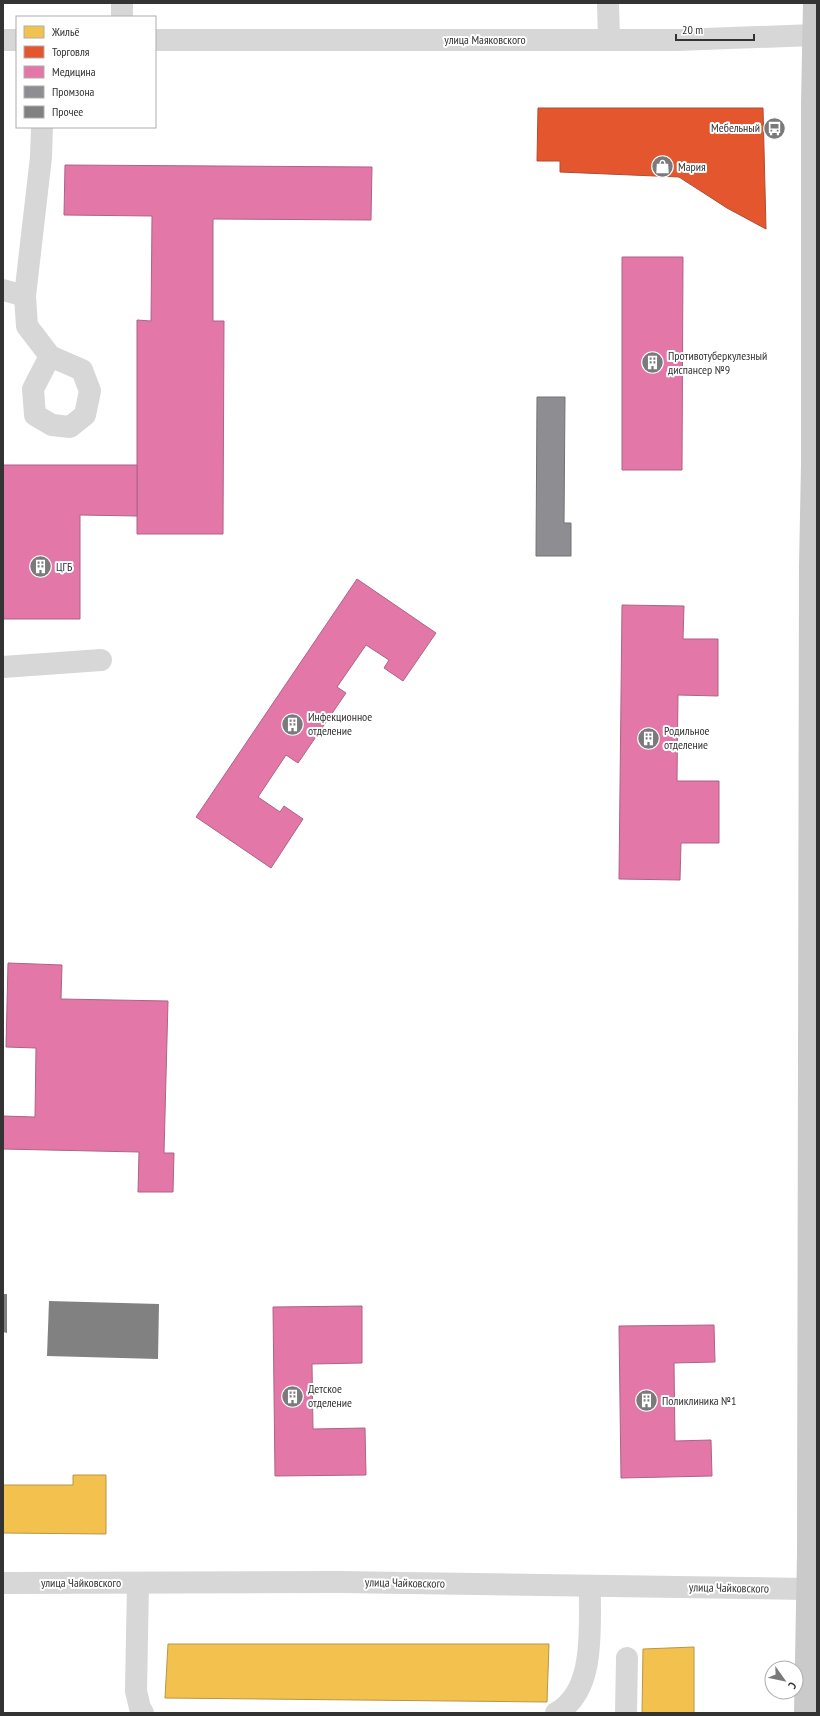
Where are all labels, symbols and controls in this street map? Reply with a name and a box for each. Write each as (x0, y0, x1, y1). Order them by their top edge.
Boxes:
legend (16, 16, 156, 128)
scale bar (676, 16, 754, 42)
text: 20 m (682, 22, 703, 37)
text: Жильё (51, 24, 79, 39)
street label: улица Маяковского (444, 32, 526, 47)
text: Торговля (52, 44, 90, 59)
text: Медицина (52, 64, 96, 79)
text: Промзона (52, 84, 95, 99)
text: Прочее (52, 104, 83, 119)
bus stop icon: Мебельный (762, 115, 788, 141)
place label: Мебельный (711, 120, 760, 135)
shop icon: Мария (649, 154, 675, 180)
place label: Мария (678, 159, 706, 174)
place label: Противотуберкулезный диспансер №9 (668, 348, 767, 377)
building icon: Противотуберкулезный диспансер №9 (639, 350, 665, 376)
building icon: ЦГБ (28, 554, 54, 580)
place label: ЦГБ (56, 559, 72, 574)
place label: Инфекционное отделение (308, 709, 372, 738)
building icon: Инфекционное отделение (279, 711, 305, 737)
place label: Родильное отделение (664, 723, 710, 752)
building icon: Родильное отделение (636, 725, 662, 751)
place label: Детское отделение (308, 1381, 352, 1410)
building icon: Детское отделение (280, 1383, 306, 1409)
building icon: Поликлиника №1 (634, 1388, 660, 1414)
place label: Поликлиника №1 (662, 1393, 736, 1408)
street label: улица Чайковского (365, 1574, 445, 1591)
street label: улица Чайковского (41, 1575, 121, 1590)
street label: улица Чайковского (689, 1579, 769, 1596)
north arrow (764, 1660, 804, 1700)
text: С (785, 1680, 800, 1691)

